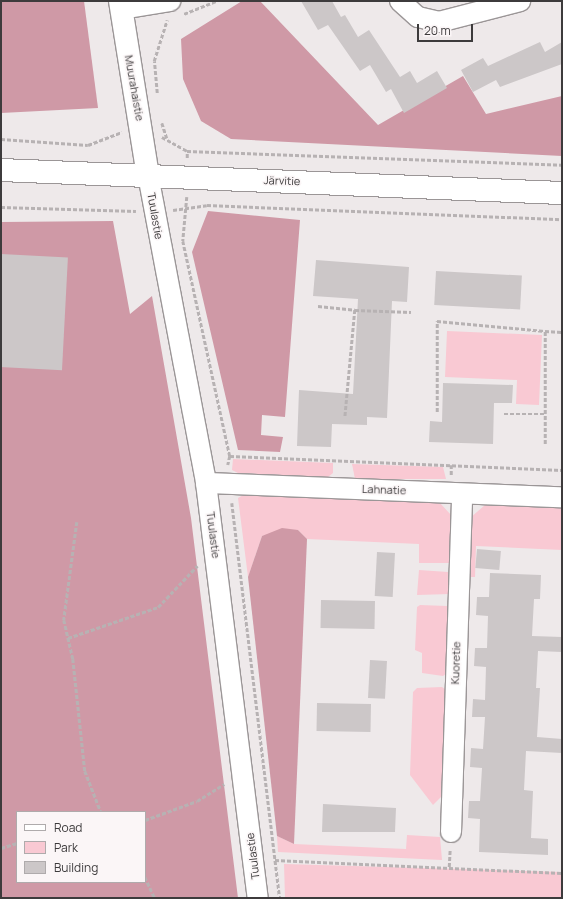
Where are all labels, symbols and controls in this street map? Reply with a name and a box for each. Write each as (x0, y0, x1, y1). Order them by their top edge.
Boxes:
scale bar (419, 16, 475, 42)
text: 20 m (424, 22, 451, 39)
street label: Muurahaistie (122, 54, 146, 122)
street label: Järvitie (263, 174, 301, 188)
street label: Tuulastie (144, 192, 166, 240)
street label: Lahnatie (362, 483, 406, 497)
street label: Tuulastie (204, 511, 222, 559)
street label: Kuoretie (449, 641, 463, 685)
legend (16, 811, 146, 883)
text: Road (54, 819, 82, 836)
street label: Tuulastie (244, 832, 262, 880)
text: Park (54, 839, 78, 856)
text: Building (54, 859, 98, 876)

